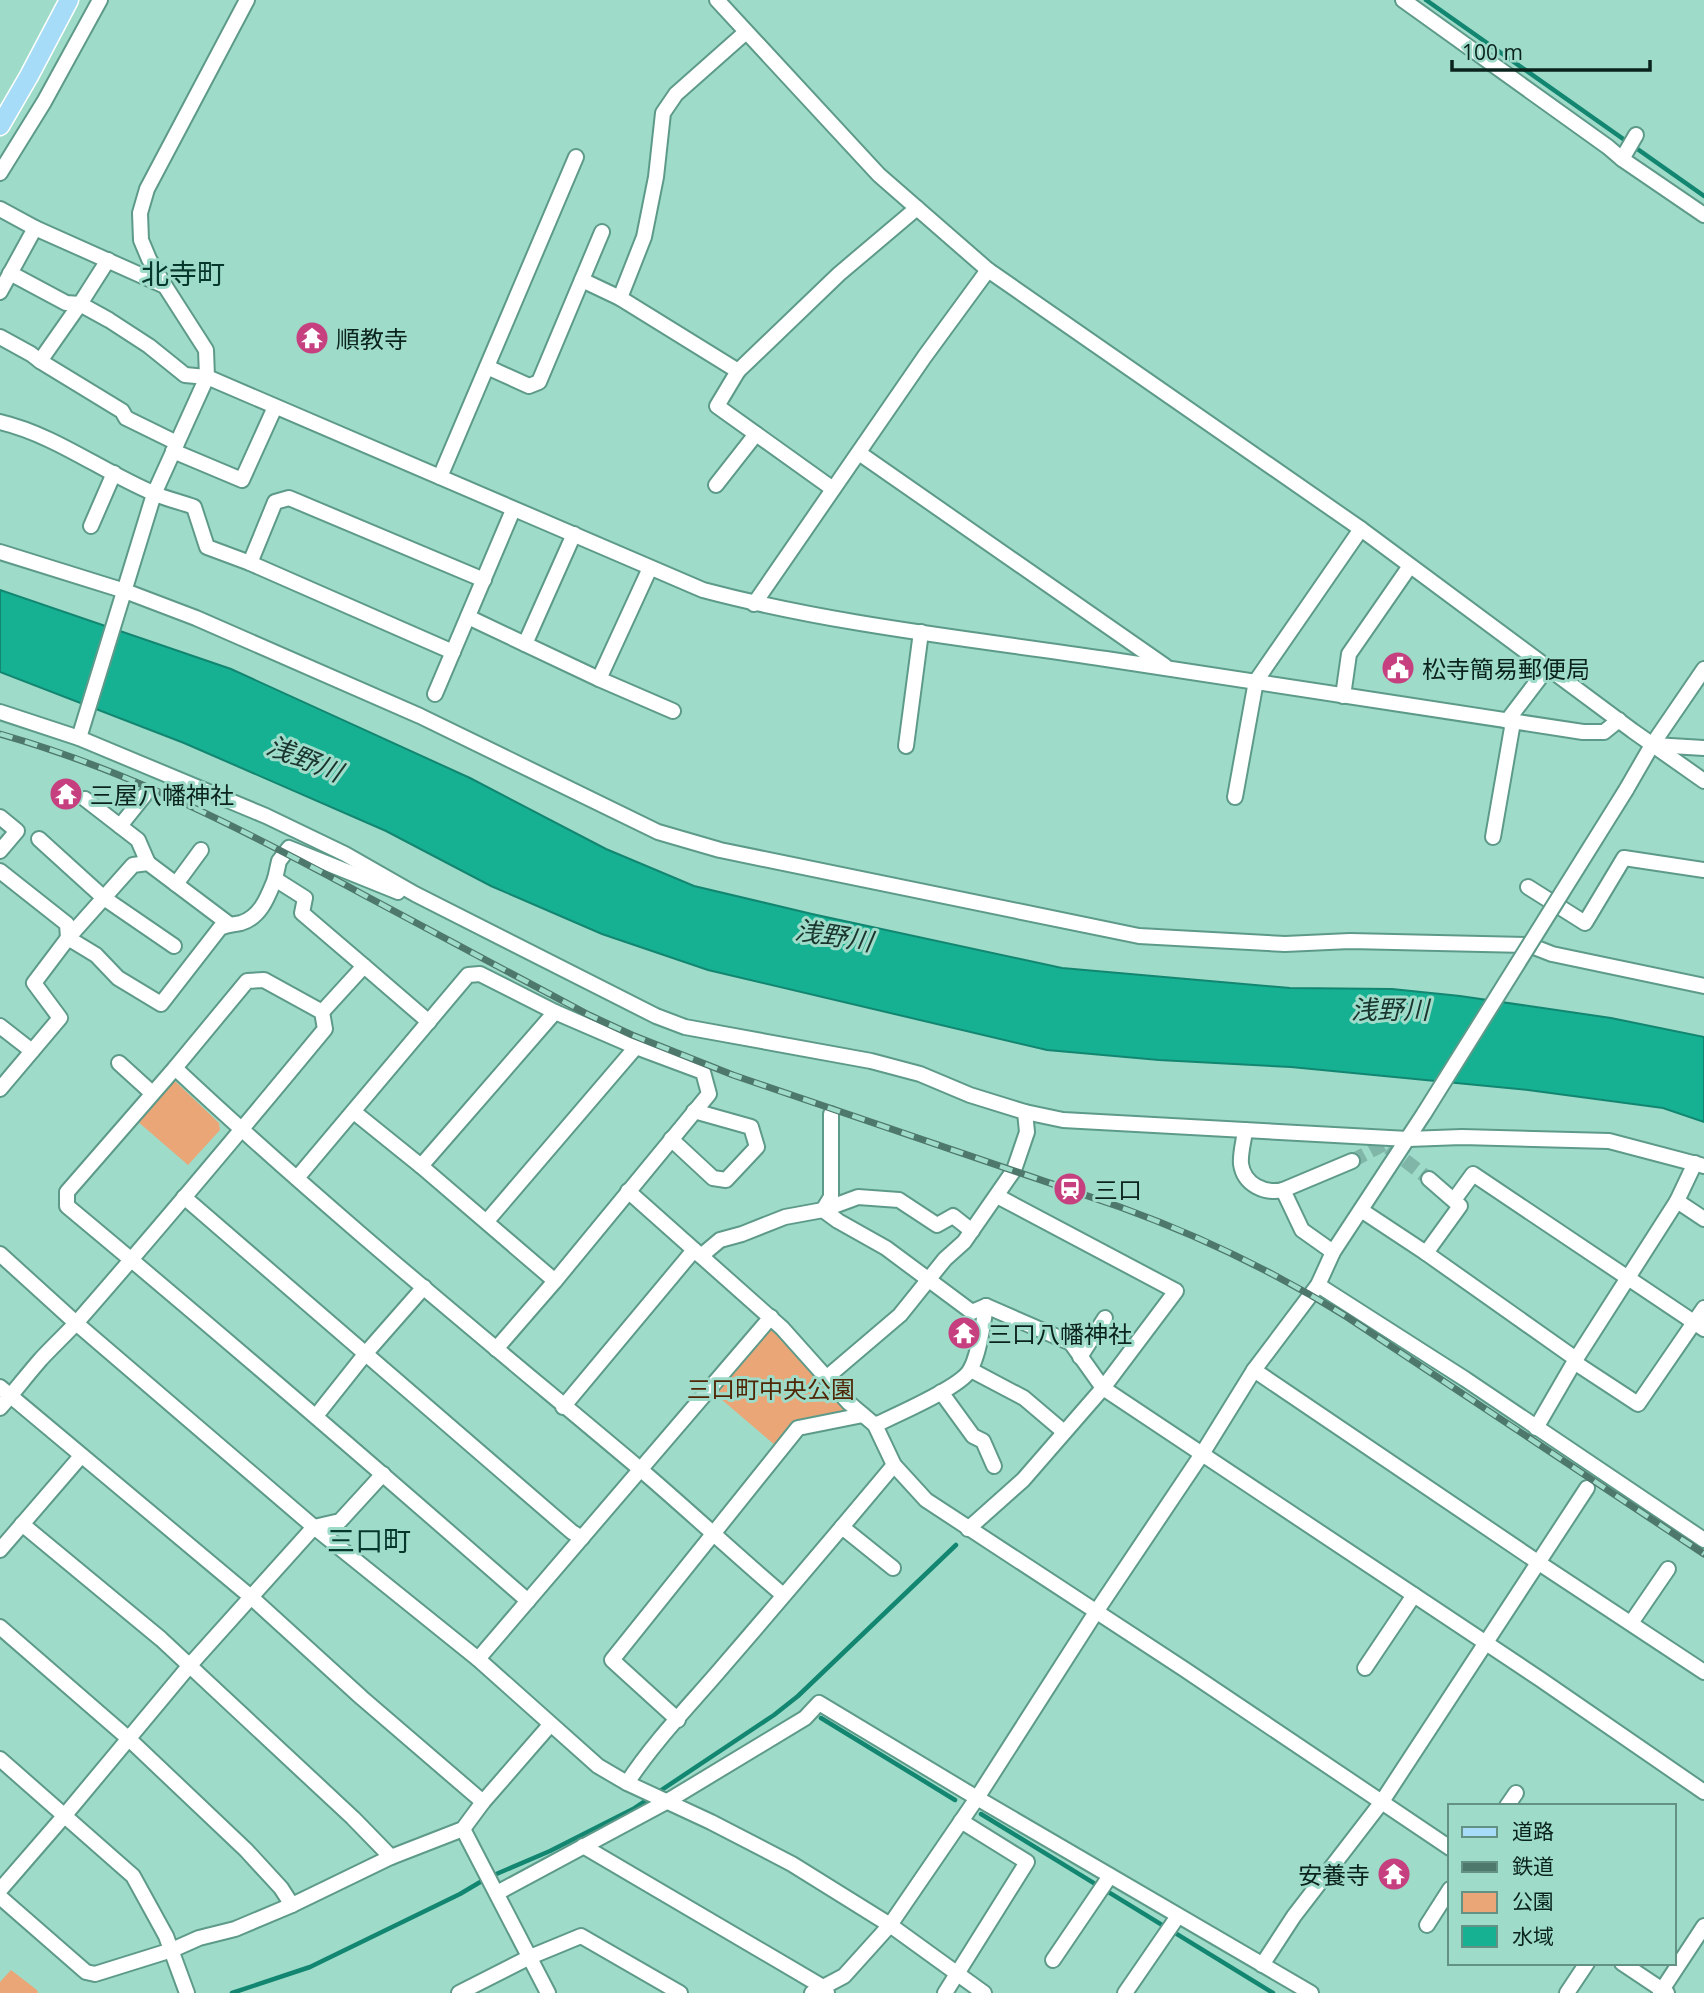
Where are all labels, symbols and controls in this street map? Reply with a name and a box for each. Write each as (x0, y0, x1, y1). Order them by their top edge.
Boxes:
scale bar (1452, 28, 1650, 72)
text: 100 m (1462, 38, 1523, 66)
district label: 北寺町 (141, 254, 225, 292)
temple icon: 順教寺 (293, 319, 331, 357)
place label: 順教寺 (336, 322, 408, 355)
public building icon: 松寺簡易郵便局 (1379, 649, 1417, 687)
place label: 松寺簡易郵便局 (1422, 652, 1590, 685)
water label: 浅野川 (262, 727, 351, 790)
temple icon: 三屋八幡神社 (47, 775, 85, 813)
place label: 三屋八幡神社 (90, 778, 234, 811)
water label: 浅野川 (793, 911, 878, 959)
water label: 浅野川 (1351, 991, 1432, 1027)
station icon: 三口 (1051, 1170, 1089, 1208)
place label: 三口 (1094, 1173, 1142, 1206)
temple icon: 三口八幡神社 (945, 1314, 983, 1352)
place label: 三口八幡神社 (988, 1317, 1132, 1350)
park label: 三口町中央公園 (687, 1372, 855, 1405)
district label: 三口町 (327, 1521, 411, 1559)
legend (1448, 1804, 1676, 1965)
text: 道路 (1512, 1817, 1554, 1845)
text: 鉄道 (1512, 1852, 1554, 1880)
temple icon: 安養寺 (1375, 1855, 1413, 1893)
place label: 安養寺 (1298, 1858, 1370, 1891)
text: 公園 (1512, 1887, 1554, 1915)
text: 水域 (1512, 1922, 1554, 1950)

